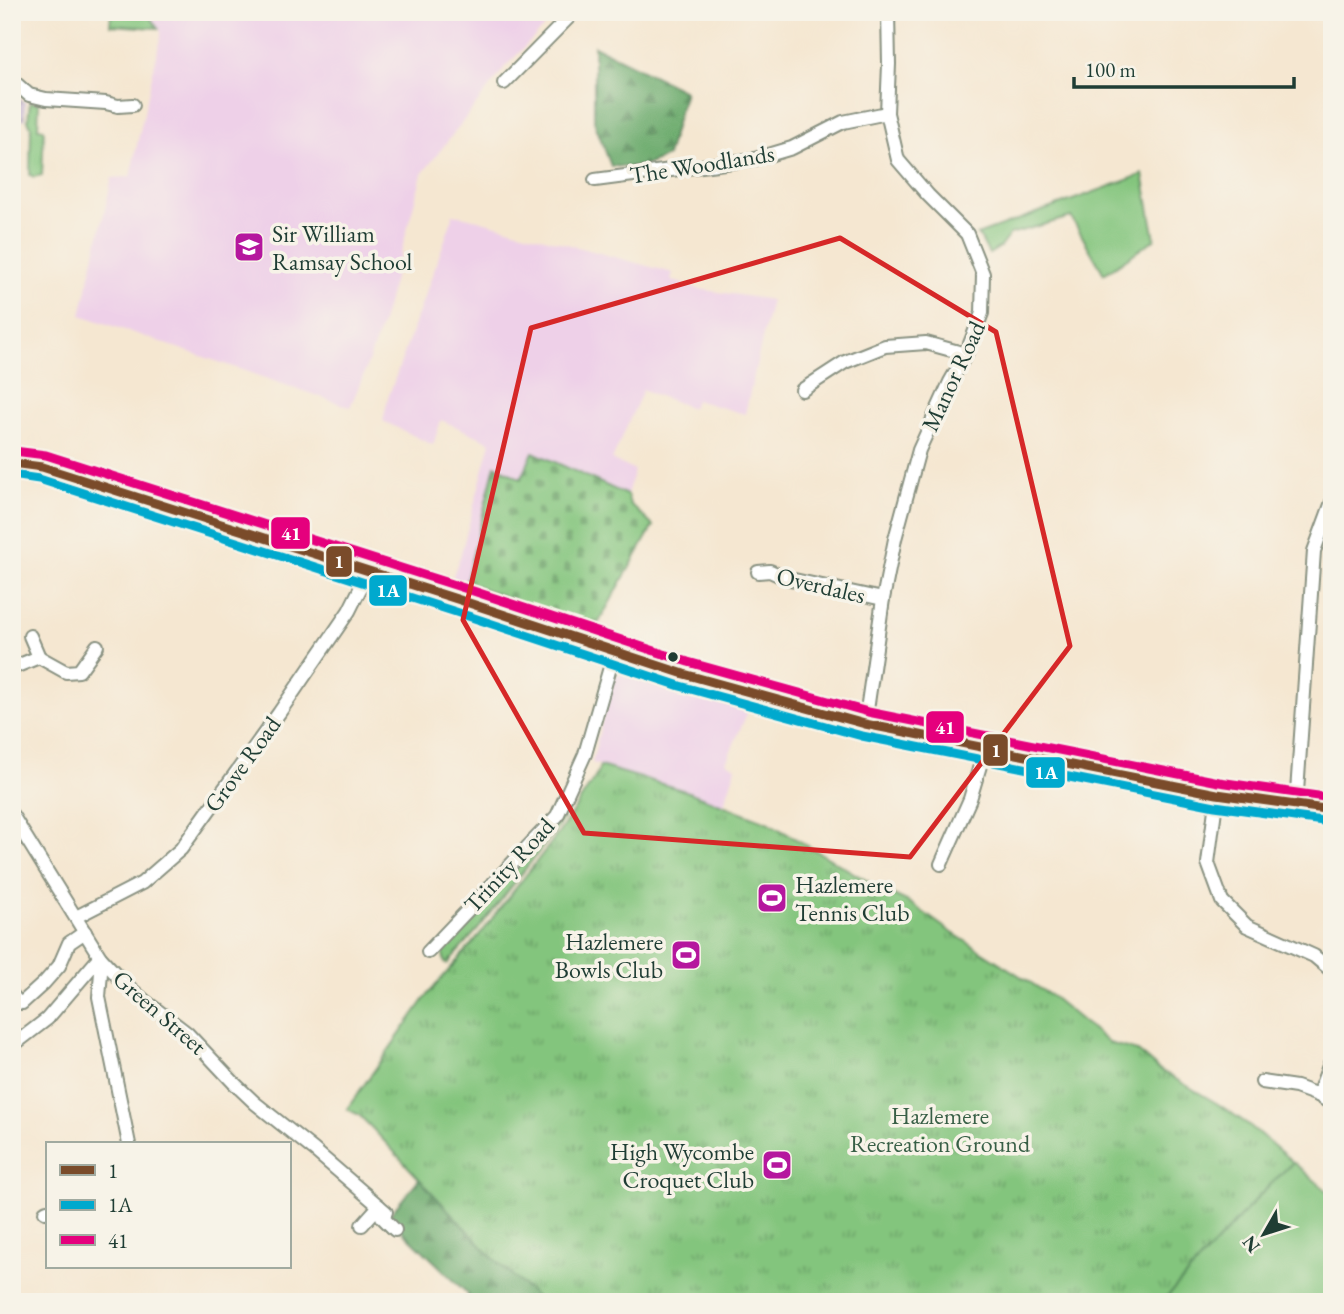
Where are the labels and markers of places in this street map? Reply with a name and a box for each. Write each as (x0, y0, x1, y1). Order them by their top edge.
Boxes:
place label: Sir William Ramsay School (272, 218, 412, 277)
school or university icon: Sir William Ramsay School (232, 230, 266, 264)
unlabelled marker (666, 650, 680, 664)
place label: Hazlemere Tennis Club (795, 869, 910, 928)
sports icon: Hazlemere Tennis Club (755, 881, 789, 915)
place label: Hazlemere Bowls Club (555, 926, 663, 985)
sports icon: Hazlemere Bowls Club (669, 938, 703, 972)
place label: High Wycombe Croquet Club (610, 1136, 754, 1195)
sports icon: High Wycombe Croquet Club (760, 1148, 794, 1182)

